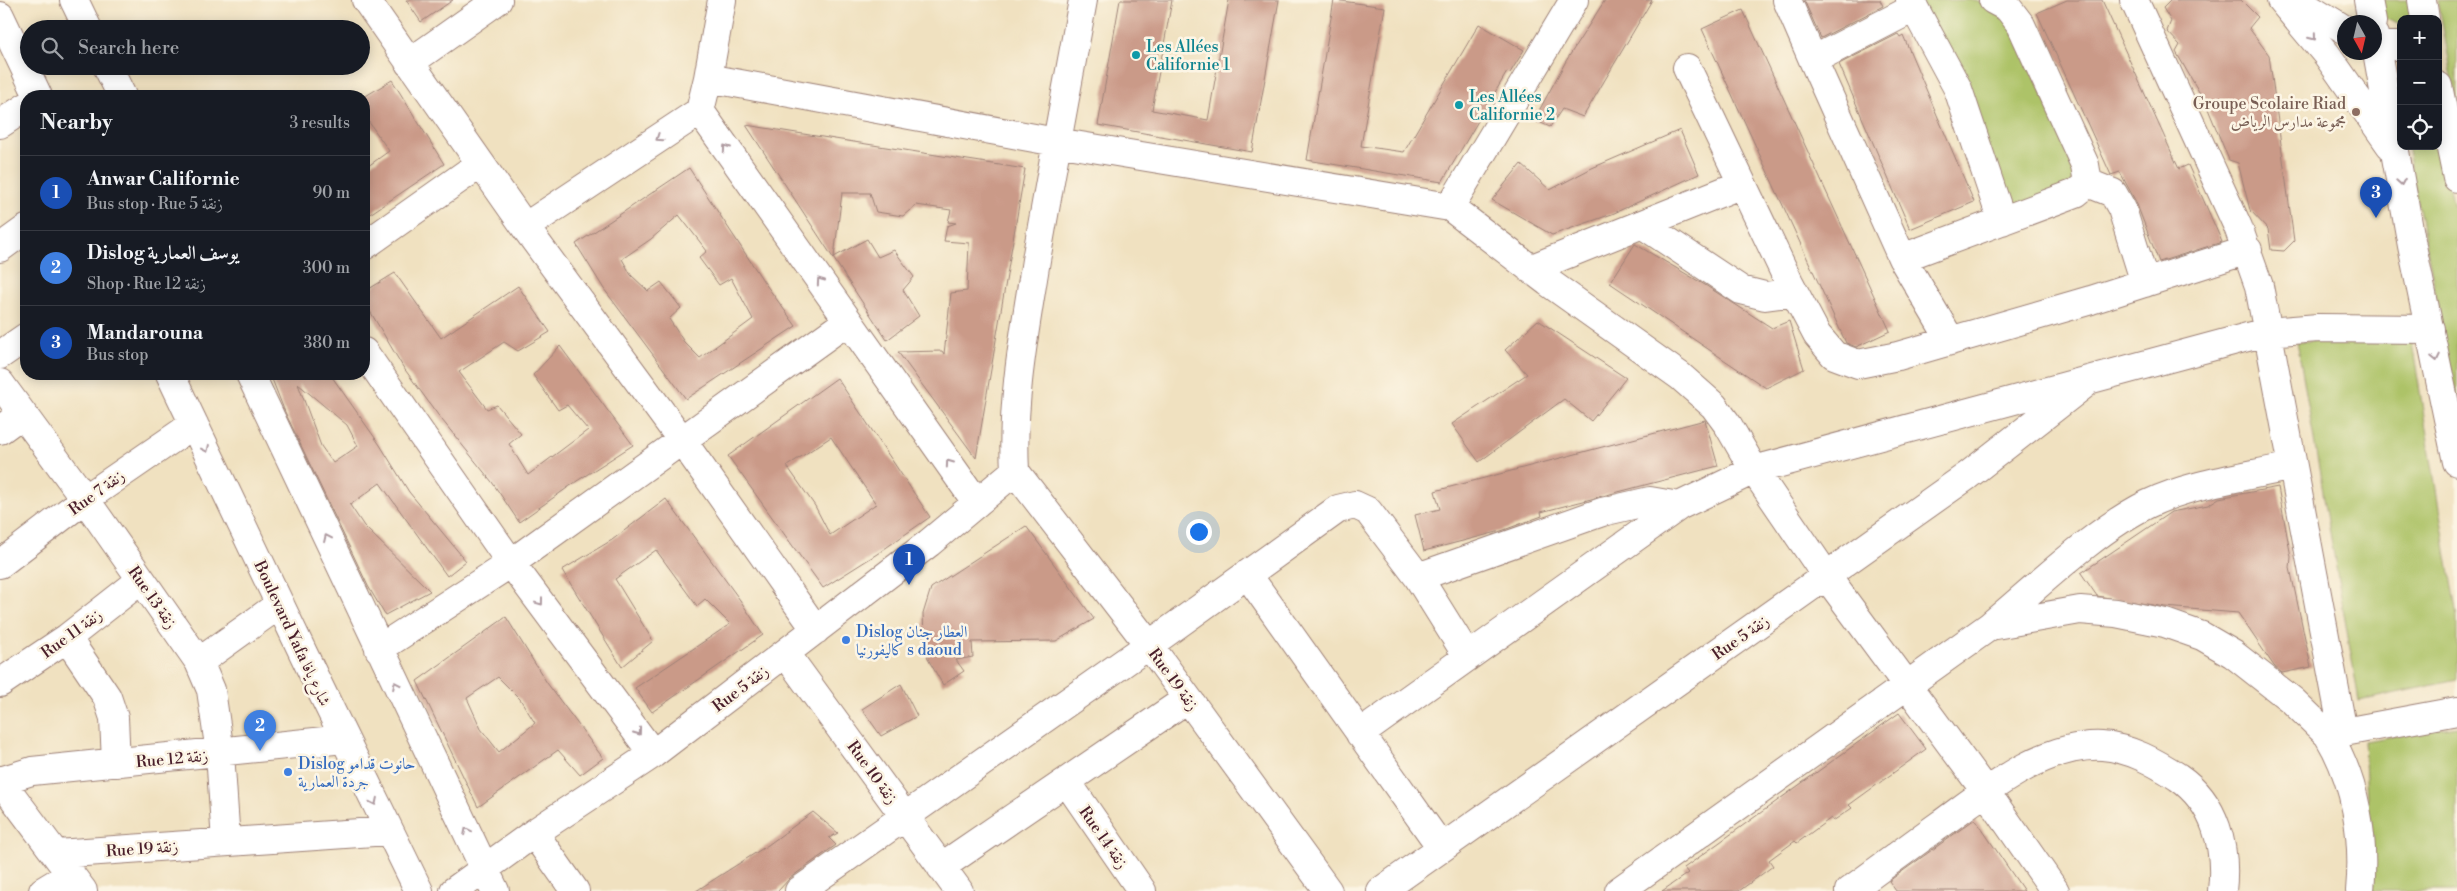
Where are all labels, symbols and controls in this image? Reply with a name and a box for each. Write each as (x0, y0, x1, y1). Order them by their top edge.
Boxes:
north arrow (2337, 15, 2382, 60)
map controls (2397, 15, 2442, 150)
button: + (2397, 15, 2442, 60)
search box (20, 20, 370, 75)
one-way arrow (2307, 32, 2316, 41)
icon: search (38, 34, 66, 62)
text: Search here (78, 36, 179, 60)
place label: Les Allées Californie 1 (1146, 37, 1230, 75)
marker: Les Allées Californie 1 (1130, 49, 1142, 61)
button: − (2397, 60, 2442, 105)
place label: Les Allées Californie 2 (1469, 87, 1555, 125)
place label: Groupe Scolaire Riad مجموعة مدارس الرياض (2193, 94, 2346, 132)
marker: Les Allées Californie 2 (1453, 99, 1465, 111)
button: locate (2397, 105, 2442, 150)
marker: Groupe Scolaire Riad مجموعة مدارس الرياض (2350, 106, 2362, 118)
text: Nearby (40, 110, 113, 136)
text: 3 results (289, 113, 350, 133)
one-way arrow (655, 132, 665, 141)
one-way arrow (723, 145, 732, 154)
text: Anwar Californie (87, 167, 240, 191)
pin: 3 (2360, 177, 2392, 218)
one-way arrow (2395, 177, 2405, 186)
text: 1 (52, 183, 60, 203)
text: 90 m (312, 183, 350, 203)
text: Bus stop · Rue 5 زنقة (87, 194, 223, 214)
text: Dislog يوسف العمارية (87, 241, 239, 265)
text: 2 (51, 258, 61, 278)
text: 300 m (303, 258, 350, 278)
text: Shop · Rue 12 زنقة (87, 274, 206, 294)
one-way arrow (817, 277, 826, 287)
text: Mandarouna (87, 321, 203, 345)
text: 3 (51, 333, 61, 353)
text: 380 m (303, 333, 350, 353)
text: Bus stop (87, 345, 149, 365)
one-way arrow (2430, 354, 2441, 362)
one-way arrow (200, 444, 210, 453)
one-way arrow (946, 460, 955, 469)
street label: Rue 7 زنقة (65, 466, 129, 520)
your location (1186, 519, 1212, 545)
one-way arrow (322, 534, 333, 543)
pin: 1 (893, 544, 925, 585)
street label: Boulevard Yafa شارع يافا (246, 557, 335, 711)
street label: Rue 13 زنقة (123, 562, 181, 633)
one-way arrow (534, 596, 543, 606)
street label: Rue 11 زنقة (37, 605, 106, 663)
street label: Rue 5 زنقة (1708, 611, 1773, 665)
place label: Dislog العطار جنان كاليفورنيا s daoud (856, 622, 968, 660)
marker: Dislog العطار جنان كاليفورنيا s daoud (840, 634, 852, 646)
street label: Rue 19 زنقة (1144, 644, 1203, 715)
street label: Rue 5 زنقة (709, 661, 773, 716)
one-way arrow (392, 681, 402, 690)
pin: 2 (244, 710, 276, 751)
one-way arrow (632, 726, 640, 735)
street label: Rue 10 زنقة (843, 737, 902, 808)
street label: Rue 12 زنقة (135, 746, 209, 772)
place label: Dislog حانوت قدامو جردة العمارية (298, 754, 416, 792)
marker: Dislog حانوت قدامو جردة العمارية (282, 766, 294, 778)
one-way arrow (368, 796, 378, 805)
street label: Rue 14 زنقة (1074, 802, 1132, 873)
one-way arrow (463, 827, 473, 836)
street label: Rue 19 زنقة (105, 836, 179, 861)

